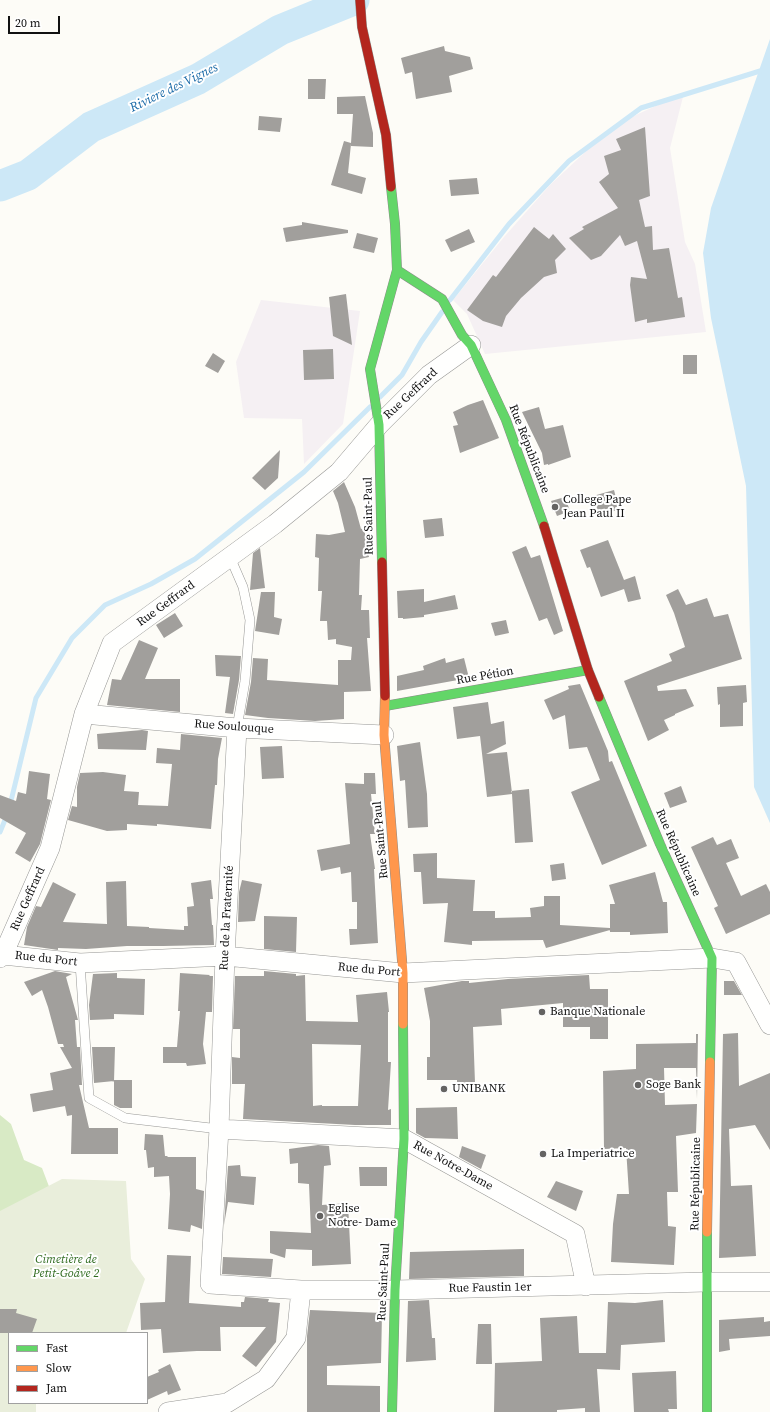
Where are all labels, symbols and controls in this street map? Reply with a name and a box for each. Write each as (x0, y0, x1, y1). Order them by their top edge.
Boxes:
scale bar (10, 8, 62, 34)
text: 20 m (15, 15, 41, 31)
water label: Riviere des Vignes (127, 60, 221, 116)
street label: Rue Geffrard (381, 365, 441, 423)
street label: Rue Républicaine (505, 403, 553, 495)
street label: Rue Saint-Paul (361, 477, 377, 555)
place label: College Pape Jean Paul II (563, 493, 631, 521)
marker: College Pape Jean Paul II (550, 502, 560, 512)
street label: Rue Geffrard (134, 578, 198, 630)
street label: Rue Pétion (455, 664, 515, 688)
street label: Rue Soulouque (194, 717, 274, 737)
street label: Rue Saint-Paul (370, 801, 392, 879)
street label: Rue Républicaine (652, 807, 704, 899)
street label: Rue Geffrard (8, 865, 48, 933)
street label: Rue de la Fraternité (217, 865, 237, 971)
street label: Rue du Port (14, 949, 78, 969)
street label: Rue du Port (337, 960, 401, 980)
place label: Banque Nationale (550, 1005, 645, 1019)
marker: Banque Nationale (537, 1007, 547, 1017)
place label: Soge Bank (646, 1078, 701, 1092)
marker: Soge Bank (633, 1080, 643, 1090)
place label: UNIBANK (452, 1082, 505, 1096)
marker: UNIBANK (439, 1084, 449, 1094)
street label: Rue Républicaine (688, 1137, 704, 1231)
street label: Rue Notre-Dame (411, 1138, 495, 1194)
place label: La Imperiatrice (551, 1147, 635, 1161)
marker: La Imperiatrice (538, 1149, 548, 1159)
place label: Eglise Notre- Dame (328, 1202, 396, 1230)
marker: Eglise Notre- Dame (315, 1211, 325, 1221)
street label: Rue Saint-Paul (375, 1243, 393, 1321)
park label: Cimetière de Petit-Goâve 2 (33, 1253, 99, 1281)
street label: Rue Faustin 1er (448, 1280, 532, 1296)
legend (8, 1332, 148, 1404)
text: Fast (46, 1340, 68, 1356)
text: Slow (46, 1360, 71, 1376)
text: Jam (46, 1380, 67, 1396)

